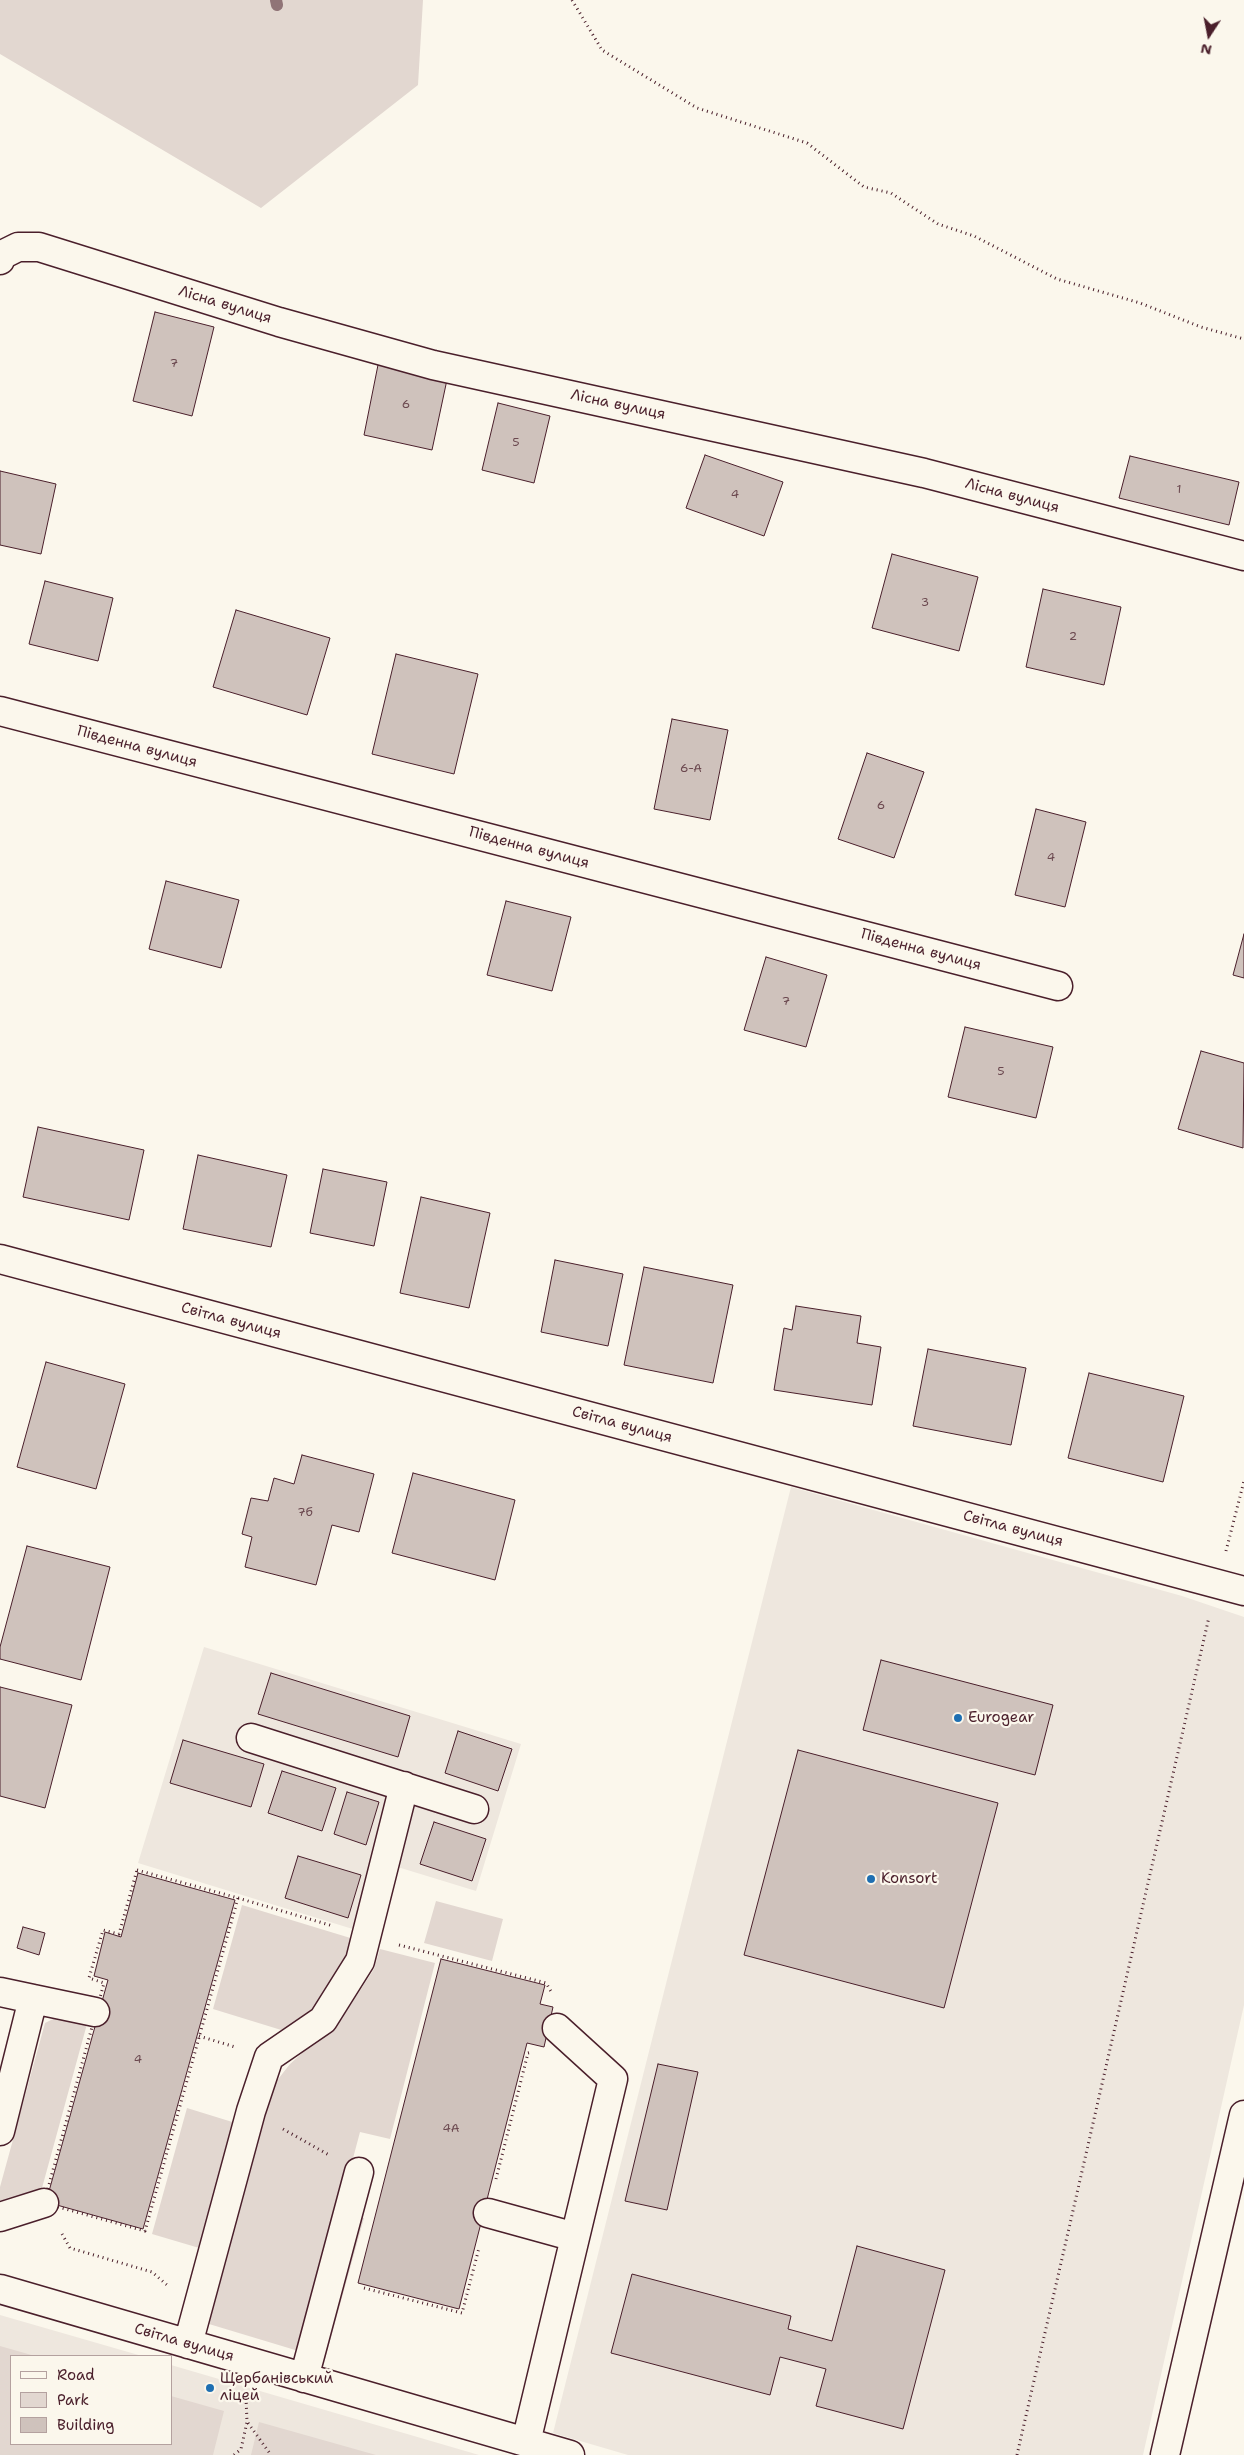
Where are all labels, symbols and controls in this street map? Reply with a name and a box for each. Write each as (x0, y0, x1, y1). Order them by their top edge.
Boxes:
north arrow (1184, 10, 1234, 60)
text: N (1199, 40, 1213, 60)
street label: Лісна вулиця (176, 282, 274, 328)
house number: 7 (170, 357, 178, 371)
street label: Лісна вулиця (569, 386, 667, 424)
house number: 6 (402, 398, 410, 412)
house number: 5 (512, 436, 520, 450)
street label: Лісна вулиця (963, 475, 1061, 517)
house number: 1 (1176, 483, 1182, 497)
house number: 4 (731, 488, 739, 502)
house number: 3 (921, 596, 929, 610)
house number: 2 (1069, 630, 1077, 644)
street label: Південна вулиця (75, 722, 199, 772)
house number: 6-А (680, 762, 702, 776)
house number: 6 (877, 799, 885, 813)
street label: Південна вулиця (467, 823, 591, 873)
house number: 4 (1047, 851, 1055, 865)
street label: Південна вулиця (859, 925, 983, 975)
house number: 7 (782, 995, 790, 1009)
house number: 5 (997, 1065, 1005, 1079)
street label: Світла вулиця (179, 1299, 283, 1343)
street label: Світла вулиця (570, 1403, 674, 1447)
house number: 7б (297, 1506, 313, 1520)
street label: Світла вулиця (961, 1507, 1065, 1551)
place label: Eurogear (968, 1709, 1034, 1727)
marker: Eurogear (952, 1712, 964, 1724)
place label: Konsort (881, 1870, 937, 1888)
marker: Konsort (865, 1873, 877, 1885)
house number: 4 (134, 2053, 142, 2067)
house number: 4А (442, 2122, 460, 2136)
street label: Світла вулиця (132, 2320, 236, 2366)
legend (10, 2355, 172, 2445)
text: Road (57, 2365, 95, 2385)
place label: Щербанівський ліцей (220, 2370, 333, 2405)
marker: Щербанівський ліцей (204, 2382, 216, 2394)
text: Park (57, 2390, 89, 2410)
text: Building (57, 2415, 114, 2435)

